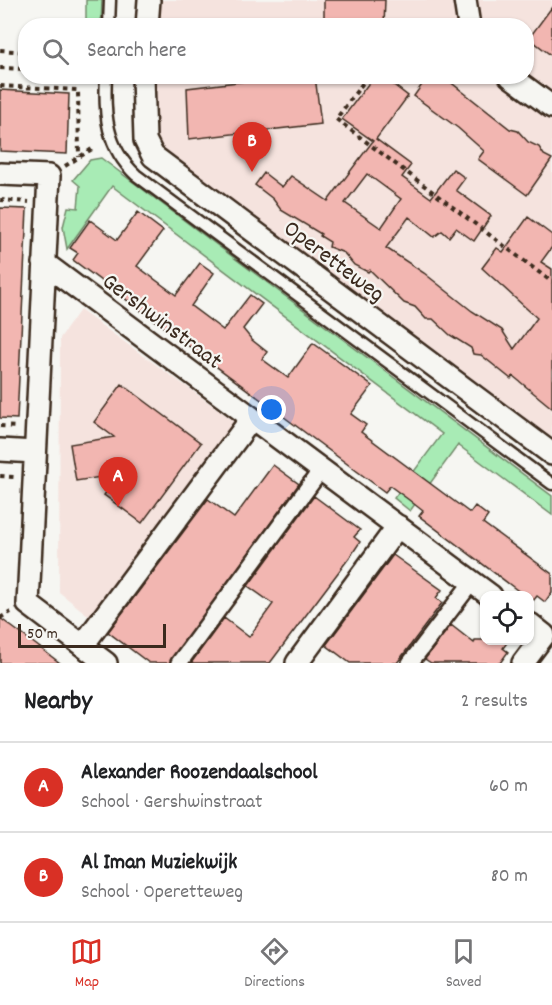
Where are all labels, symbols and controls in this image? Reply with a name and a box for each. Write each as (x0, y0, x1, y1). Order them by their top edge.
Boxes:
search box (18, 18, 534, 84)
icon: search (39, 35, 72, 68)
text: Search here (87, 36, 186, 67)
pin: B (232, 122, 272, 172)
street label: Operetteweg (275, 213, 391, 312)
street label: Gershwinstraat (94, 266, 229, 379)
your location (257, 395, 286, 424)
pin: A (98, 458, 138, 507)
map controls (480, 591, 534, 645)
button: locate (480, 591, 534, 645)
scale bar (18, 621, 166, 648)
text: 50 m (27, 623, 58, 646)
text: Nearby (24, 684, 92, 721)
text: 2 results (461, 688, 528, 716)
text: Alexander Roozendaalschool (81, 758, 317, 789)
text: A (38, 773, 49, 801)
text: 60 m (489, 773, 528, 801)
text: School · Gershwinstraat (81, 789, 262, 817)
text: Al Iman Muziekwijk (81, 848, 237, 879)
text: B (39, 863, 48, 891)
text: 80 m (491, 863, 528, 891)
text: School · Operetteweg (81, 879, 243, 907)
tab: Map (70, 935, 103, 994)
tab: Directions (244, 935, 305, 994)
tab: Saved (446, 935, 482, 994)

